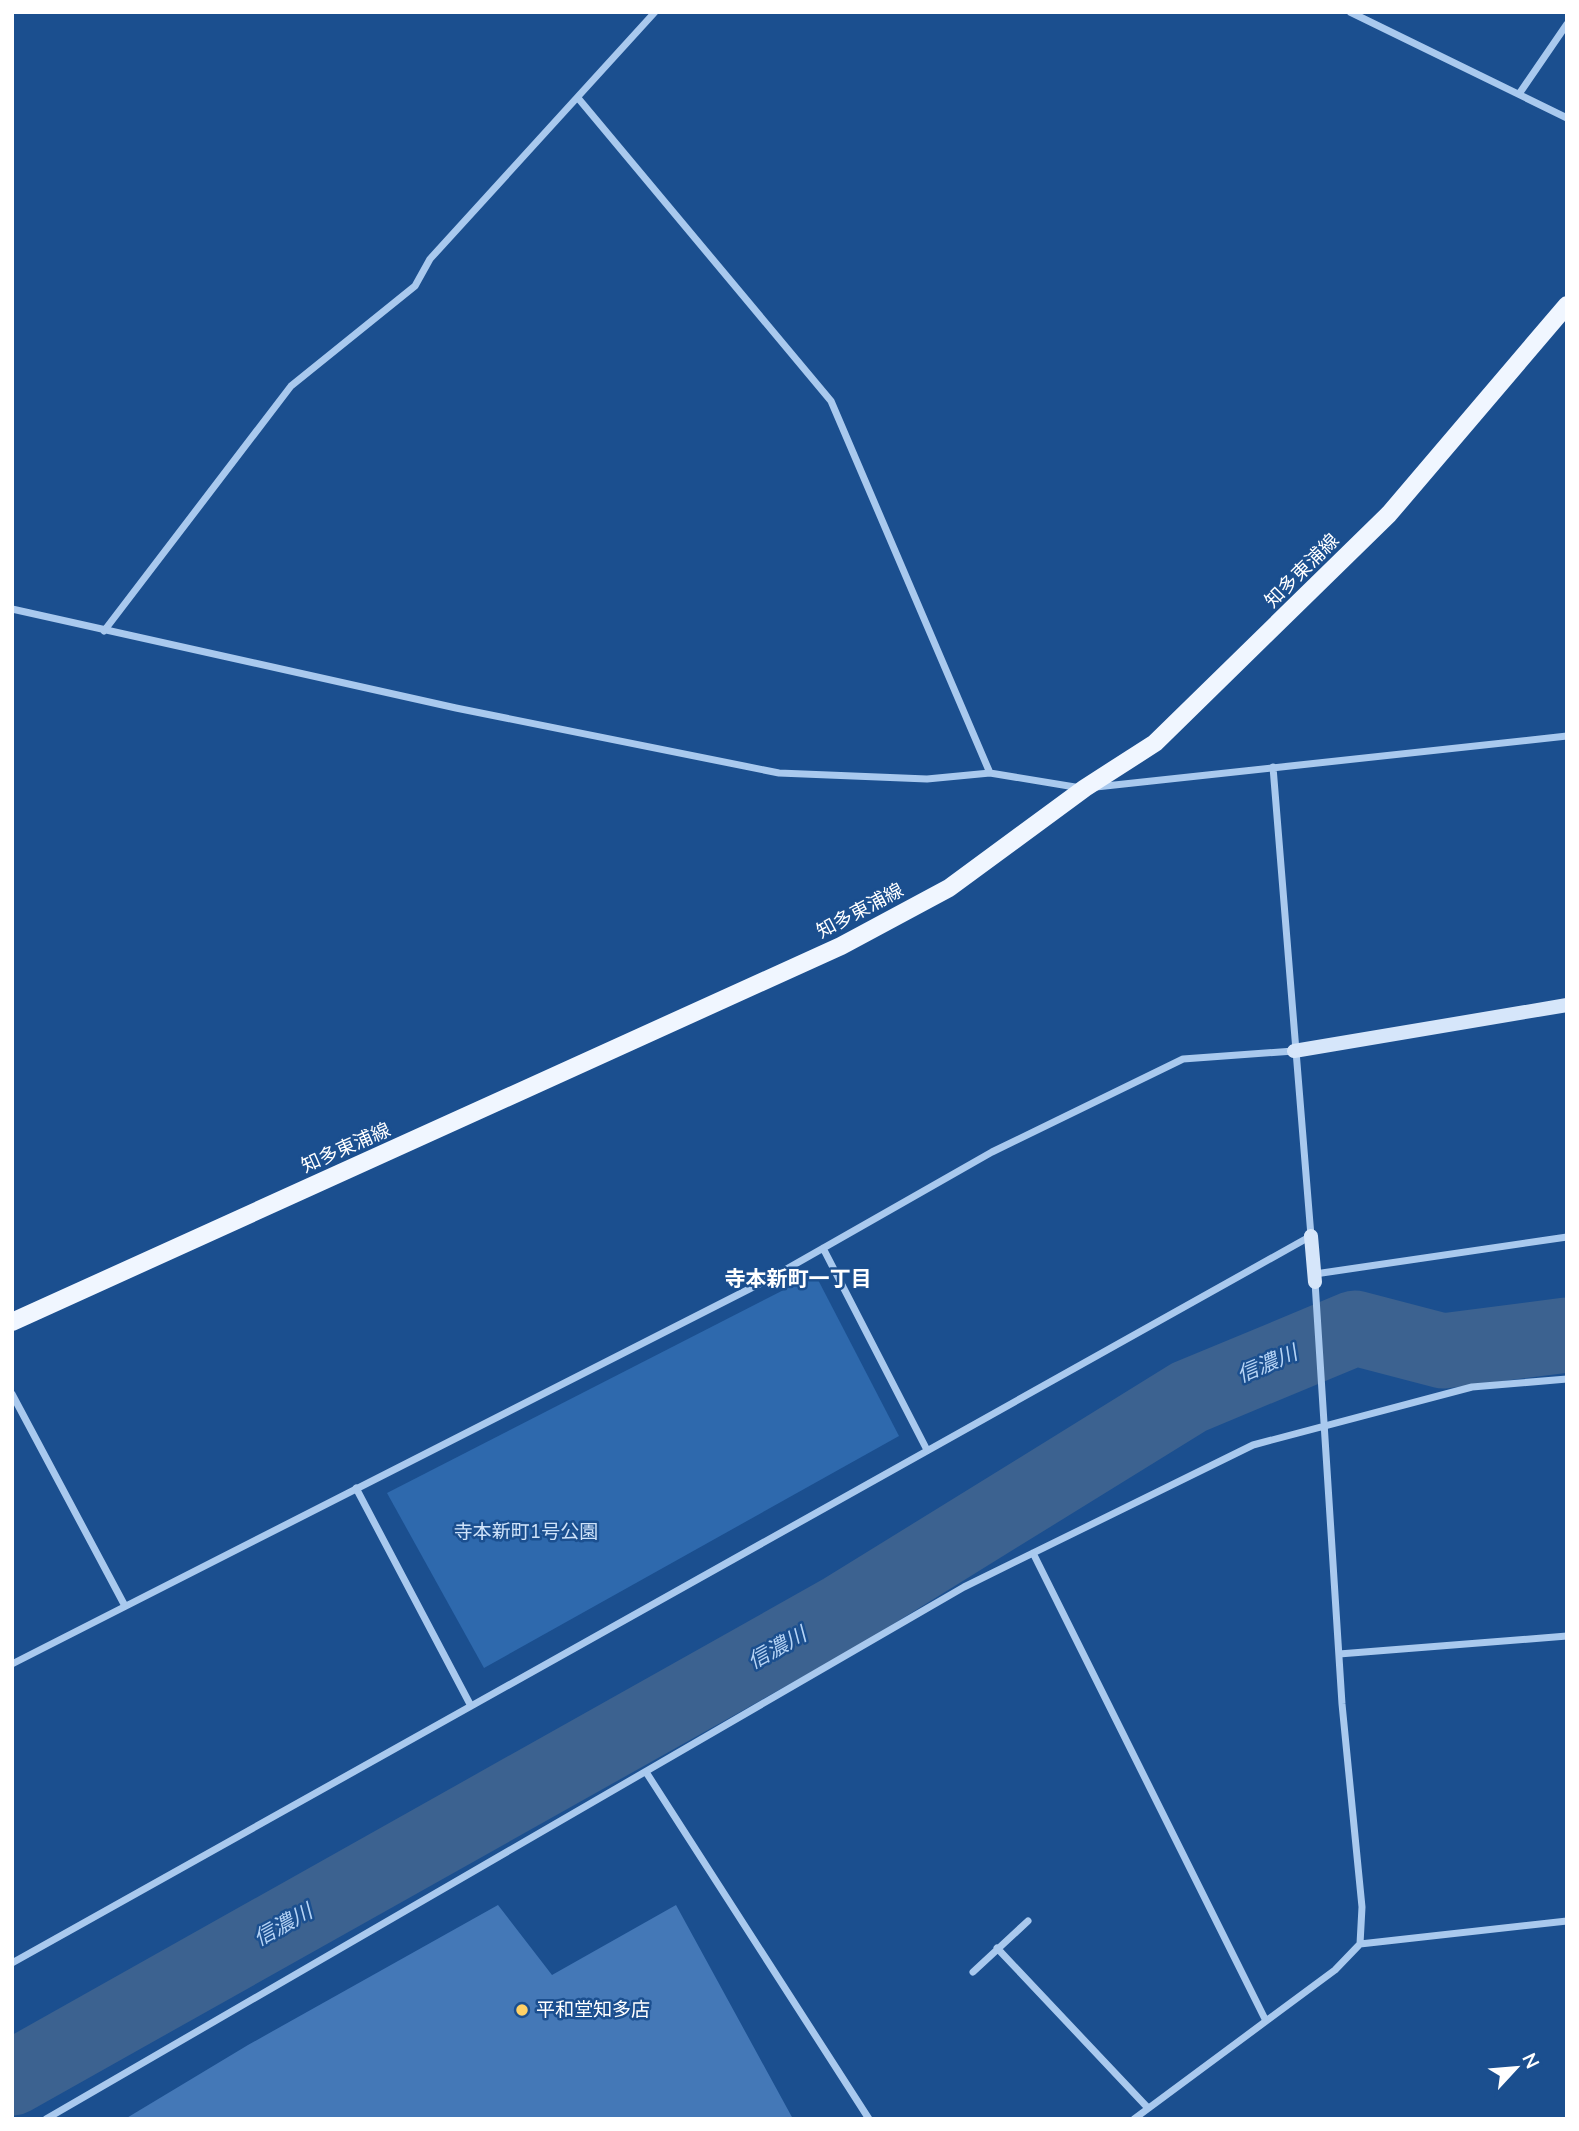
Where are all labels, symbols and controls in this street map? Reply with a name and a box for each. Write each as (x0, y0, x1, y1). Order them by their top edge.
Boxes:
street label: 知多東浦線 (1259, 528, 1345, 614)
street label: 知多東浦線 (812, 877, 908, 945)
street label: 知多東浦線 (297, 1117, 395, 1179)
district label: 寺本新町一丁目 (725, 1265, 872, 1293)
water label: 信濃川 (1233, 1338, 1303, 1389)
park label: 寺本新町1号公園 (454, 1519, 598, 1545)
water label: 信濃川 (743, 1620, 813, 1676)
water label: 信濃川 (249, 1897, 319, 1953)
place label: 平和堂知多店 (536, 1997, 650, 2023)
marker: 平和堂知多店 (514, 2002, 530, 2018)
north arrow (1481, 2033, 1551, 2103)
text: N (1516, 2049, 1545, 2073)

